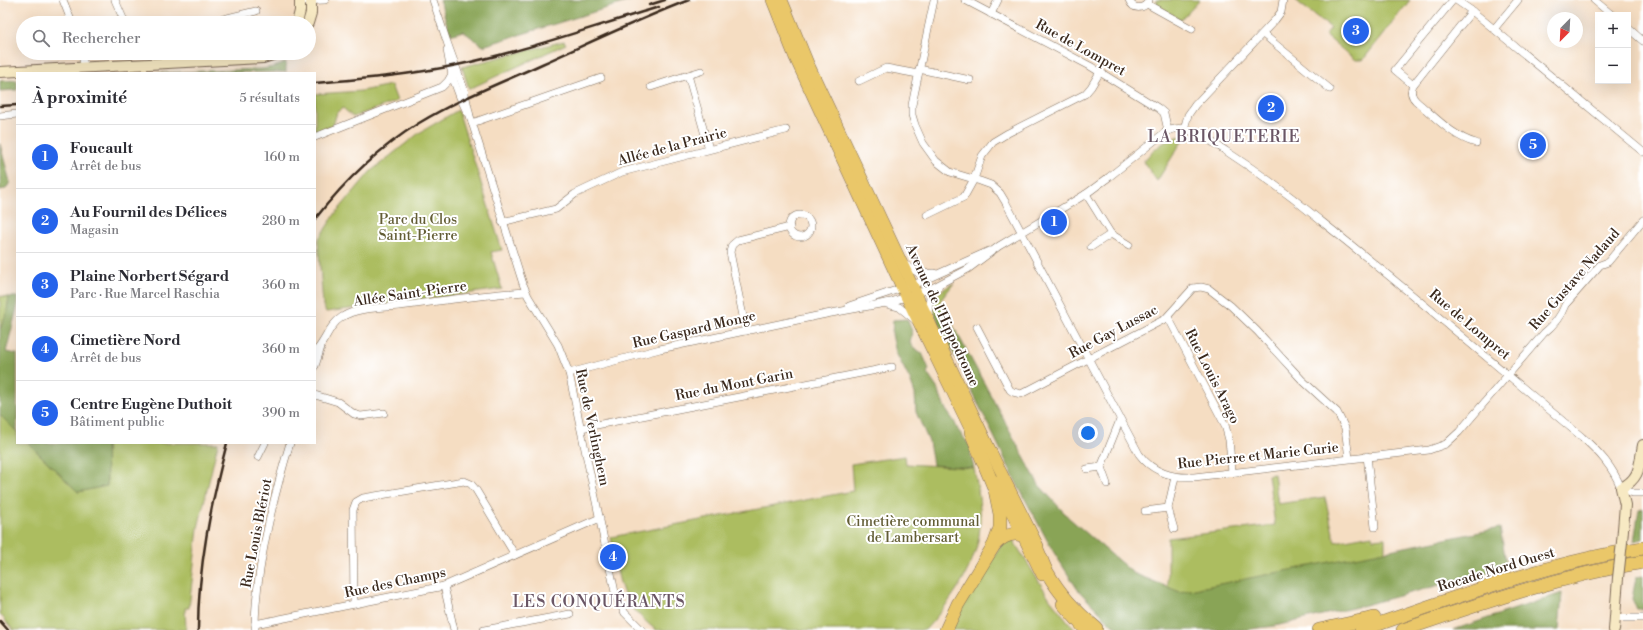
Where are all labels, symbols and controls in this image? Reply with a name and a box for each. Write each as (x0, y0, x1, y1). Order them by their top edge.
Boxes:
north arrow (1547, 12, 1583, 48)
map controls (1595, 12, 1631, 84)
button: + (1595, 12, 1631, 48)
search box (16, 16, 316, 60)
street label: Rue de Lompret (1032, 16, 1129, 80)
pin: 3 (1343, 16, 1369, 46)
icon: search (30, 27, 52, 49)
text: Rechercher (62, 29, 141, 48)
button: − (1595, 48, 1631, 84)
text: À proximité (32, 87, 127, 109)
text: 5 résultats (239, 90, 300, 106)
pin: 2 (1258, 93, 1284, 123)
street label: Allée de la Prairie (615, 124, 729, 170)
district label: LA BRIQUETERIE (1147, 127, 1301, 147)
pin: 5 (1520, 130, 1546, 160)
text: Foucault (70, 139, 133, 158)
text: 1 (42, 149, 48, 165)
text: 160 m (264, 149, 300, 165)
text: Arrêt de bus (70, 158, 141, 174)
text: Au Fournil des Délices (70, 203, 227, 222)
pin: 1 (1041, 207, 1067, 237)
park label: Parc du Clos Saint-Pierre (378, 211, 458, 245)
text: 2 (41, 213, 49, 229)
text: 280 m (262, 213, 300, 229)
text: Magasin (70, 222, 119, 238)
street label: Rue Gustave Nadaud (1526, 225, 1624, 334)
street label: Avenue de l'Hippodrome (901, 240, 983, 390)
text: Plaine Norbert Ségard (70, 267, 229, 286)
text: 3 (41, 277, 49, 293)
text: 360 m (262, 277, 300, 293)
street label: Allée Saint-Pierre (351, 277, 468, 311)
street label: Rue de Lompret (1425, 285, 1514, 364)
text: Parc · Rue Marcel Raschia (70, 286, 220, 302)
street label: Rue Gay Lussac (1066, 301, 1161, 363)
street label: Rue Gaspard Monge (631, 307, 758, 353)
street label: Rue Louis Arago (1180, 326, 1244, 427)
text: Cimetière Nord (70, 331, 181, 350)
text: 4 (41, 341, 49, 357)
text: 360 m (262, 341, 300, 357)
text: Arrêt de bus (70, 350, 141, 366)
street label: Rue du Mont Garin (674, 365, 795, 405)
street label: Rue de Verlinghem (571, 367, 613, 487)
text: Centre Eugène Duthoit (70, 395, 232, 414)
text: 5 (41, 405, 49, 421)
text: 390 m (262, 405, 300, 421)
text: Bâtiment public (70, 414, 165, 430)
your location (1078, 423, 1098, 443)
street label: Rue Pierre et Marie Curie (1177, 439, 1340, 473)
street label: Rue Louis Blériot (238, 477, 276, 589)
park label: Cimetière communal de Lambersart (846, 513, 980, 547)
pin: 4 (600, 542, 626, 572)
street label: Rocade Nord Ouest (1436, 544, 1557, 596)
street label: Rue des Champs (343, 563, 448, 603)
district label: LES CONQUÉRANTS (512, 590, 686, 612)

